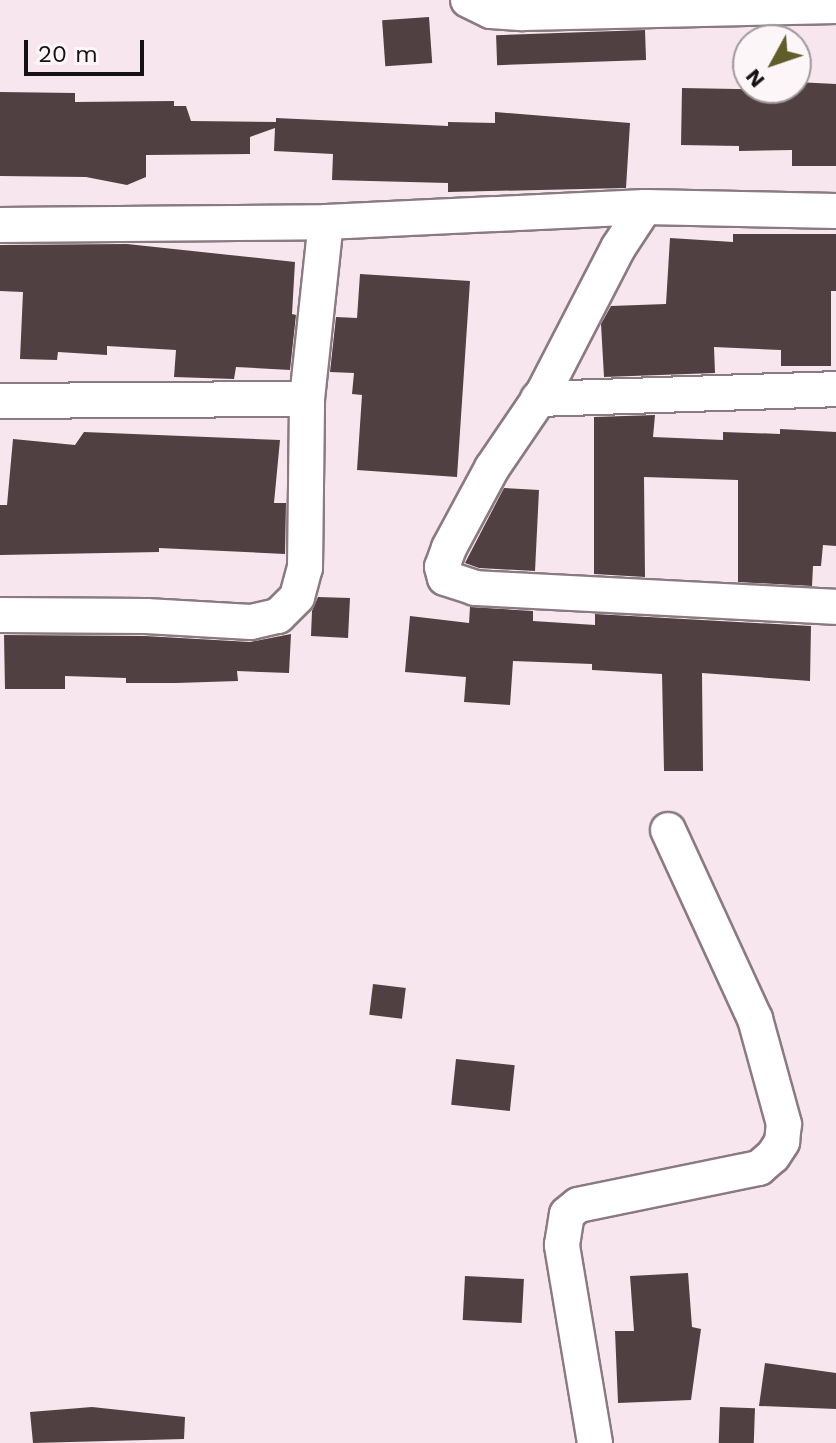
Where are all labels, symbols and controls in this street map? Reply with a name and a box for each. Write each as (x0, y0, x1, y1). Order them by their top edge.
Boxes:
scale bar (28, 24, 148, 74)
north arrow (732, 24, 812, 104)
text: 20 m (38, 40, 98, 68)
text: N (740, 64, 770, 93)

